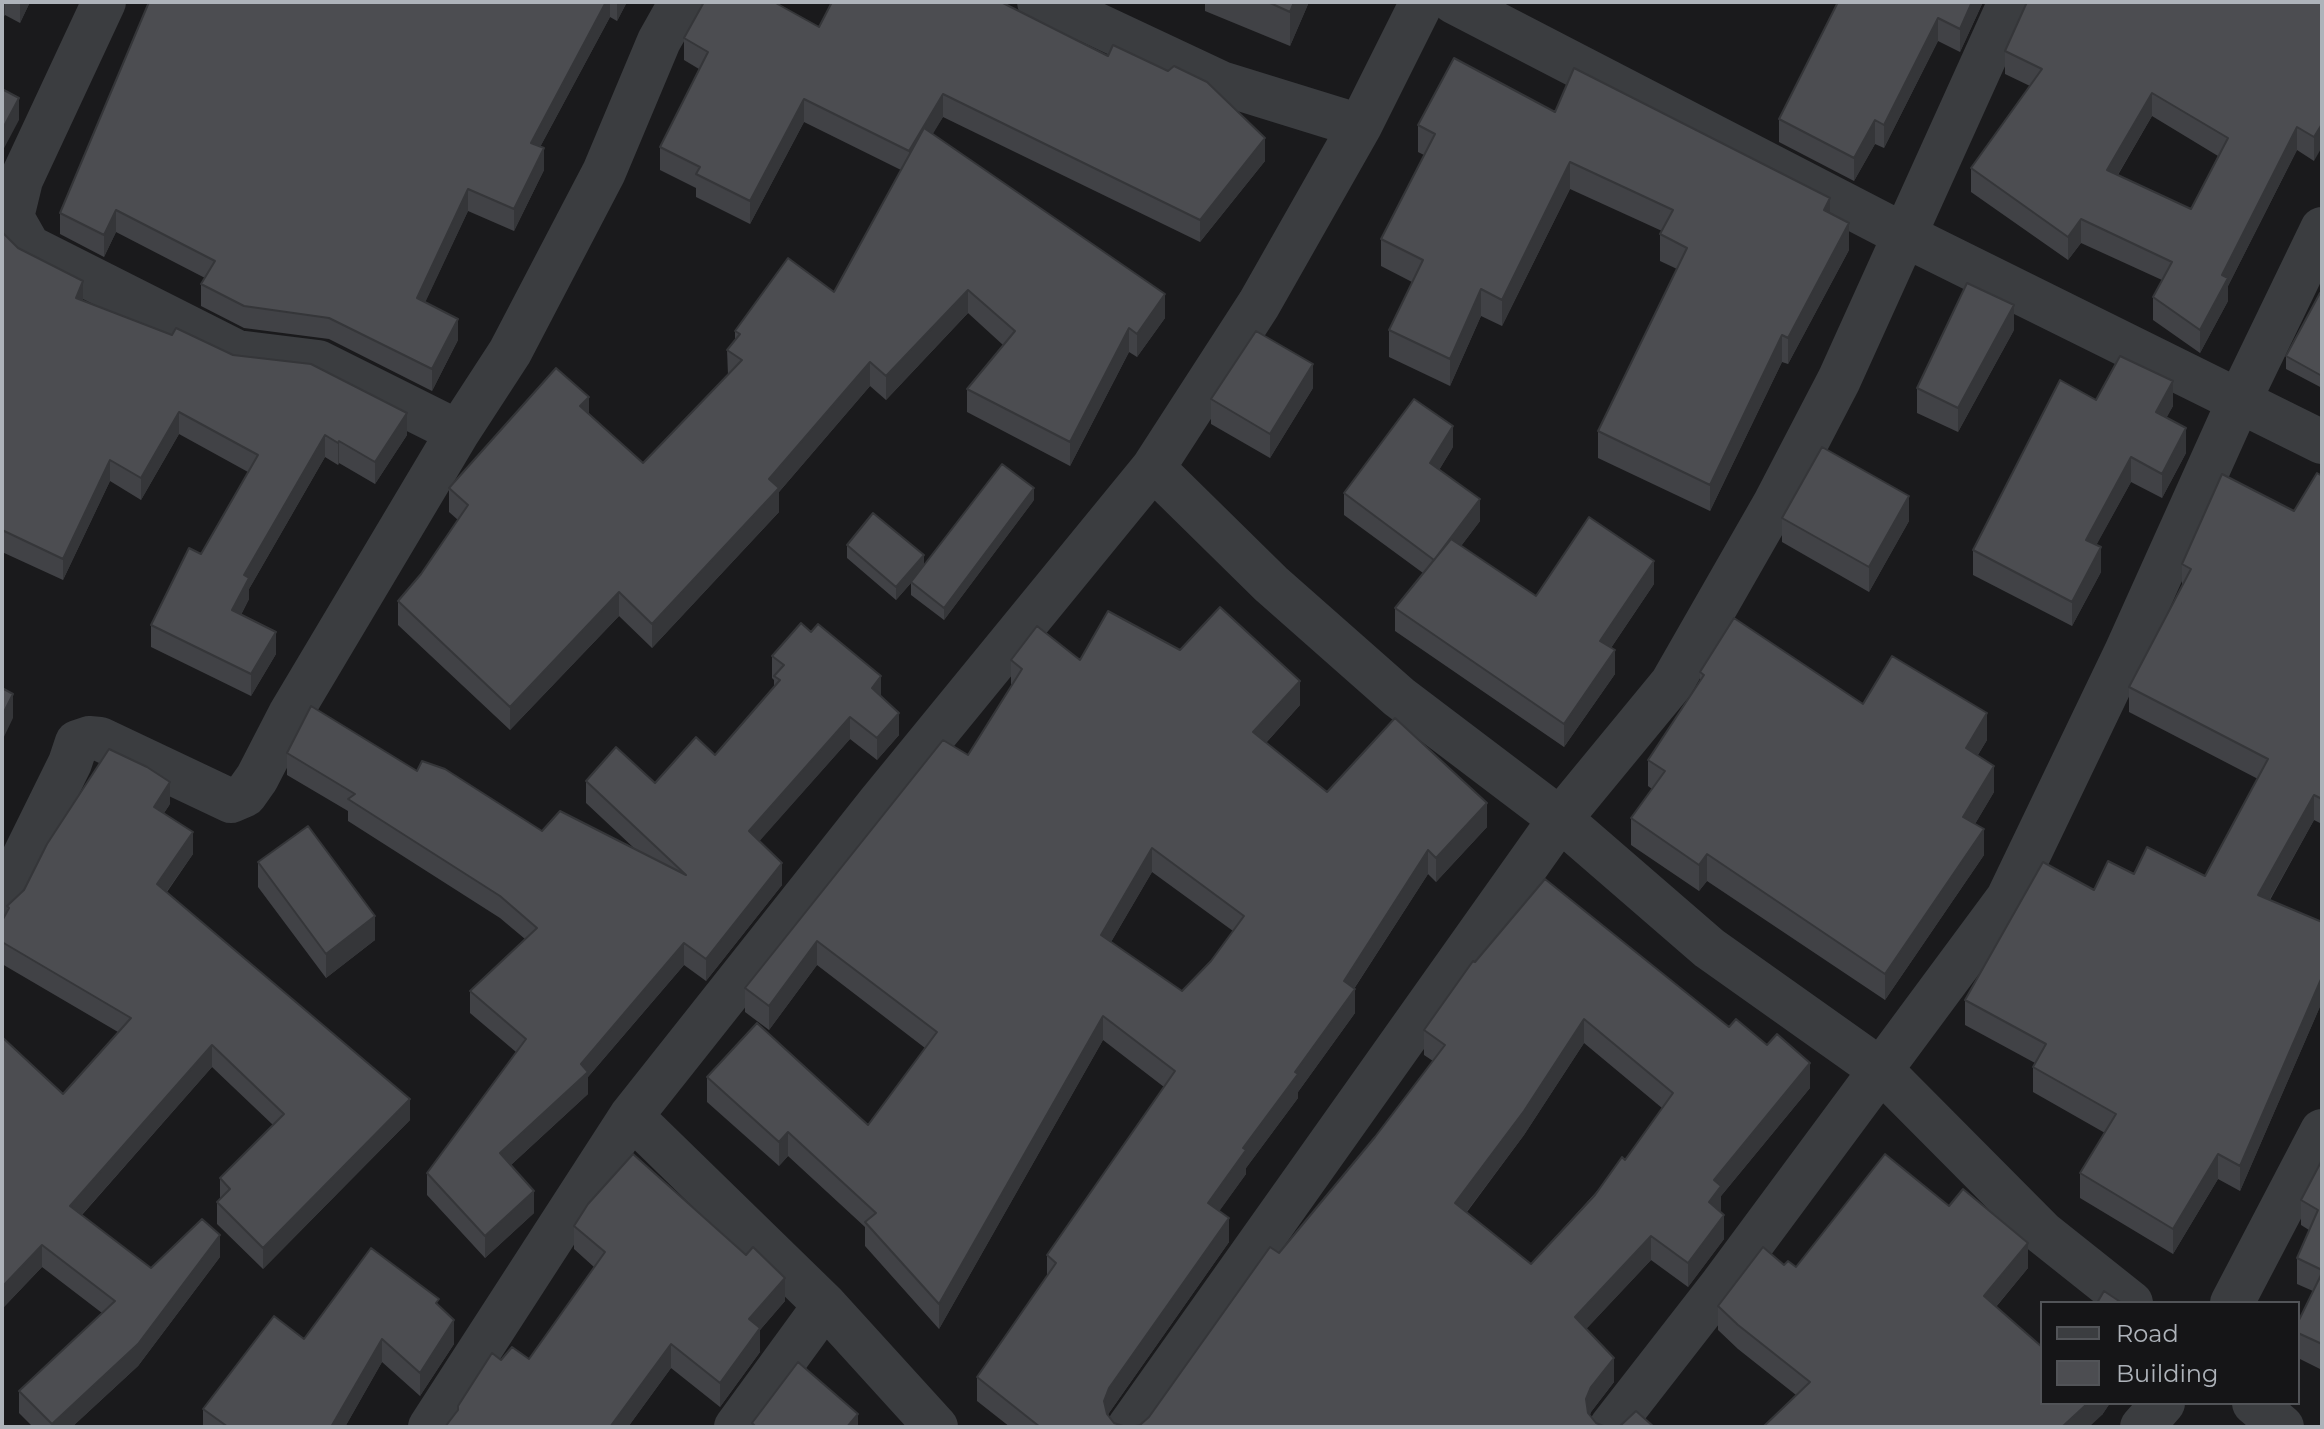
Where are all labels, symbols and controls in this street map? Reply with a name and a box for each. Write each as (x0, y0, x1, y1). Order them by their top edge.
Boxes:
legend (2040, 1301, 2300, 1405)
text: Road (2116, 1319, 2179, 1348)
text: Building (2116, 1359, 2219, 1388)

